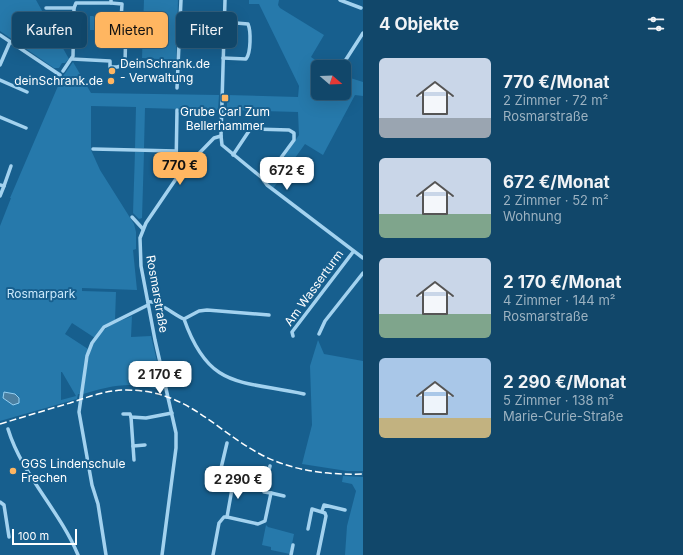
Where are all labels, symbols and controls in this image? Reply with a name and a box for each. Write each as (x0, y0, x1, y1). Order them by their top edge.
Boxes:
chip: Kaufen (12, 12, 87, 48)
chip: Mieten (95, 12, 168, 48)
chip: Filter (176, 12, 237, 48)
icon: filters (645, 13, 667, 35)
text: 4 Objekte (379, 14, 459, 34)
place label: DeinSchrank.de - Verwaltung (120, 56, 210, 85)
north arrow (311, 60, 351, 100)
map controls (311, 60, 351, 100)
marker: DeinSchrank.de - Verwaltung (107, 66, 117, 76)
text: 770 €/Monat (503, 72, 610, 92)
place label: deinSchrank.de (14, 73, 103, 88)
icon: home (411, 74, 459, 122)
marker: deinSchrank.de (106, 76, 116, 86)
text: 2 Zimmer · 72 m² (503, 92, 608, 108)
marker: Grube Carl Zum Bellerhammer (220, 93, 230, 103)
place label: Grube Carl Zum Bellerhammer (180, 104, 270, 133)
text: Rosmarstraße (503, 108, 588, 124)
pin: 770 € (152, 152, 208, 186)
text: 770 € (162, 157, 198, 173)
pin: 672 € (259, 157, 315, 191)
text: 672 € (269, 162, 305, 178)
text: 672 €/Monat (503, 172, 610, 192)
icon: home (411, 174, 459, 222)
text: 2 Zimmer · 52 m² (503, 192, 609, 208)
text: Wohnung (503, 208, 562, 224)
street label: Am Wasserturm (281, 247, 346, 329)
street label: Rosmarstraße (143, 254, 172, 334)
text: 2 170 €/Monat (503, 272, 621, 292)
icon: home (411, 274, 459, 322)
park label: Rosmarpark (7, 286, 76, 301)
text: 4 Zimmer · 144 m² (503, 292, 616, 308)
text: Rosmarstraße (503, 308, 588, 324)
pin: 2 170 € (123, 361, 197, 395)
text: 2 170 € (138, 366, 182, 382)
text: 2 290 €/Monat (503, 372, 626, 392)
icon: home (411, 374, 459, 422)
text: 5 Zimmer · 138 m² (503, 392, 614, 408)
text: Marie-Curie-Straße (503, 408, 623, 424)
place label: GGS Lindenschule Frechen (21, 456, 125, 485)
marker: GGS Lindenschule Frechen (8, 466, 18, 476)
pin: 2 290 € (201, 466, 275, 500)
text: 2 290 € (214, 471, 262, 487)
scale bar (12, 527, 77, 546)
text: 100 m (18, 529, 49, 543)

